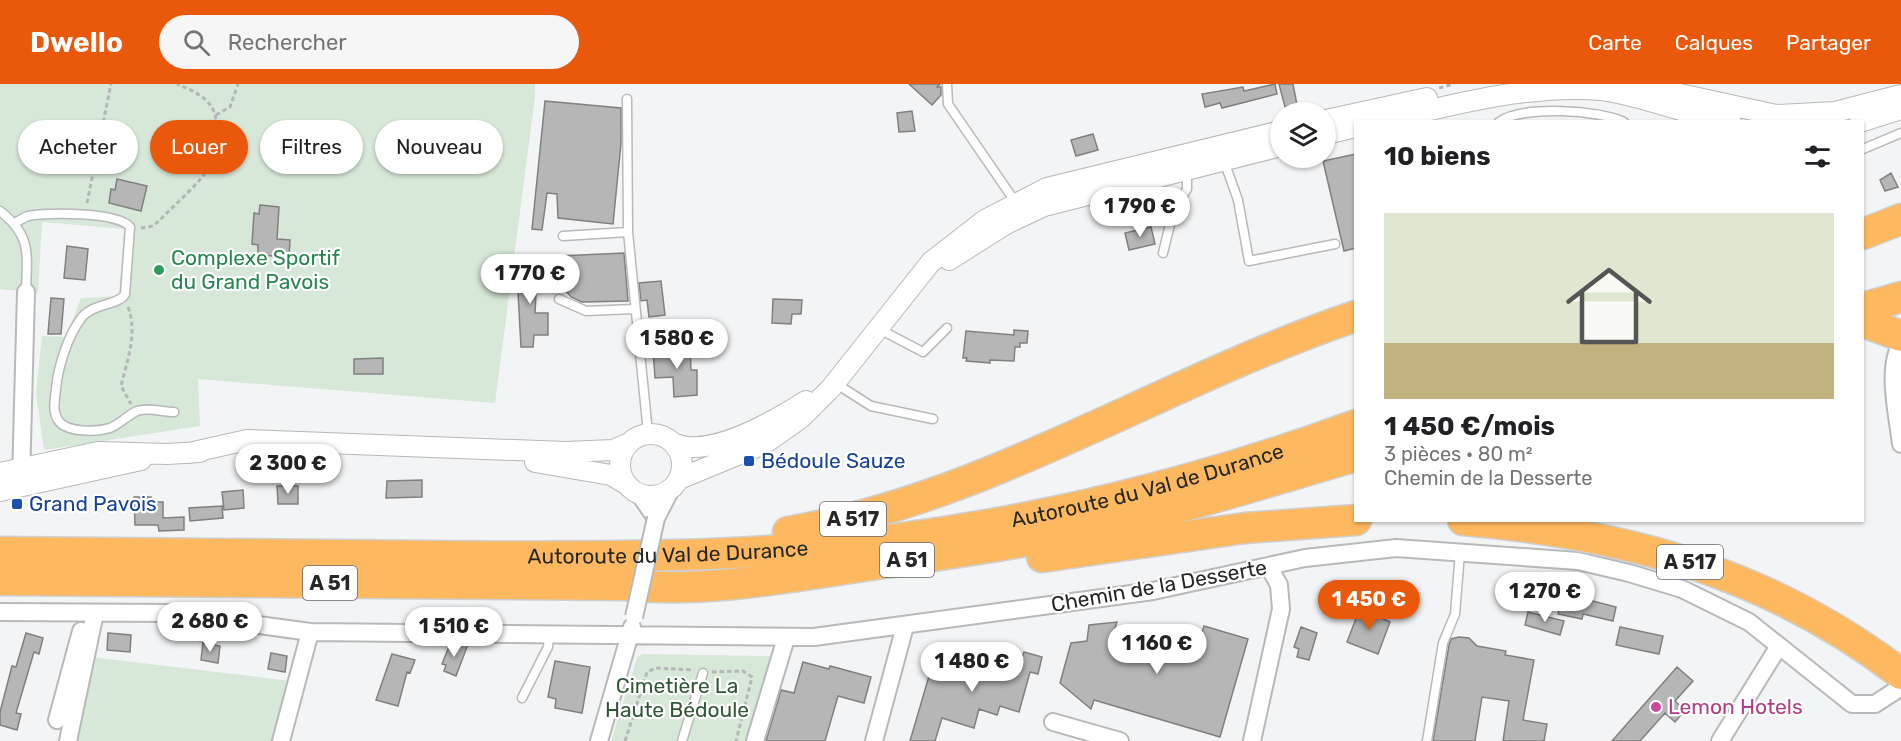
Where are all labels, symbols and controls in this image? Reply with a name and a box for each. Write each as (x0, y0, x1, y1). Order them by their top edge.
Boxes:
search box (159, 15, 579, 69)
text: Dwello (30, 26, 123, 59)
icon: search (180, 26, 213, 59)
text: Rechercher (228, 29, 347, 56)
text: Carte (1588, 30, 1642, 55)
text: Calques (1675, 30, 1753, 55)
text: Partager (1786, 30, 1871, 55)
map controls (1270, 102, 1336, 168)
button: layers (1270, 102, 1336, 168)
chip: Acheter (18, 120, 138, 174)
chip: Louer (150, 120, 248, 174)
chip: Filtres (260, 120, 363, 174)
chip: Nouveau (375, 120, 503, 174)
icon: filters (1801, 140, 1834, 173)
text: 10 biens (1384, 141, 1491, 172)
pin: 1 790 € (1085, 187, 1195, 238)
text: 1 790 € (1104, 194, 1176, 218)
place label: Complexe Sportif du Grand Pavois (171, 245, 340, 294)
icon: home (1555, 252, 1663, 360)
pin: 1 770 € (475, 254, 585, 305)
text: 1 770 € (495, 261, 565, 285)
marker: Complexe Sportif du Grand Pavois (152, 263, 166, 277)
pin: 1 580 € (622, 319, 732, 370)
text: 1 580 € (640, 326, 714, 350)
text: 1 450 €/mois (1384, 411, 1555, 442)
street label: Autoroute du Val de Durance (1009, 438, 1287, 532)
text: 3 pièces · 80 m² (1384, 442, 1533, 466)
pin: 2 300 € (233, 444, 343, 495)
place label: Bédoule Sauze (761, 448, 906, 473)
text: 2 300 € (249, 451, 327, 475)
marker: Bédoule Sauze (742, 454, 756, 468)
text: Chemin de la Desserte (1384, 466, 1592, 490)
place label: Grand Pavois (29, 491, 157, 516)
marker: Grand Pavois (10, 497, 24, 511)
road number: A 517 (820, 502, 886, 536)
street label: Autoroute du Val de Durance (528, 535, 809, 569)
road number: A 51 (880, 543, 934, 577)
road number: A 517 (1657, 545, 1723, 579)
street label: Chemin de la Desserte (1049, 554, 1269, 617)
road number: A 51 (303, 566, 357, 600)
pin: 1 270 € (1490, 572, 1600, 623)
text: 1 270 € (1509, 579, 1581, 603)
pin: 1 450 € (1314, 580, 1424, 631)
text: 1 450 € (1332, 587, 1406, 611)
pin: 2 680 € (155, 602, 265, 653)
pin: 1 510 € (399, 607, 509, 658)
text: 2 680 € (171, 609, 249, 633)
text: 1 510 € (419, 614, 489, 638)
pin: 1 160 € (1102, 624, 1212, 675)
text: 1 160 € (1122, 631, 1192, 655)
pin: 1 480 € (917, 642, 1027, 693)
text: 1 480 € (935, 649, 1009, 673)
park label: Cimetière La Haute Bédoule (605, 673, 749, 722)
place label: Lemon Hotels (1668, 694, 1803, 719)
marker: Lemon Hotels (1649, 700, 1663, 714)

